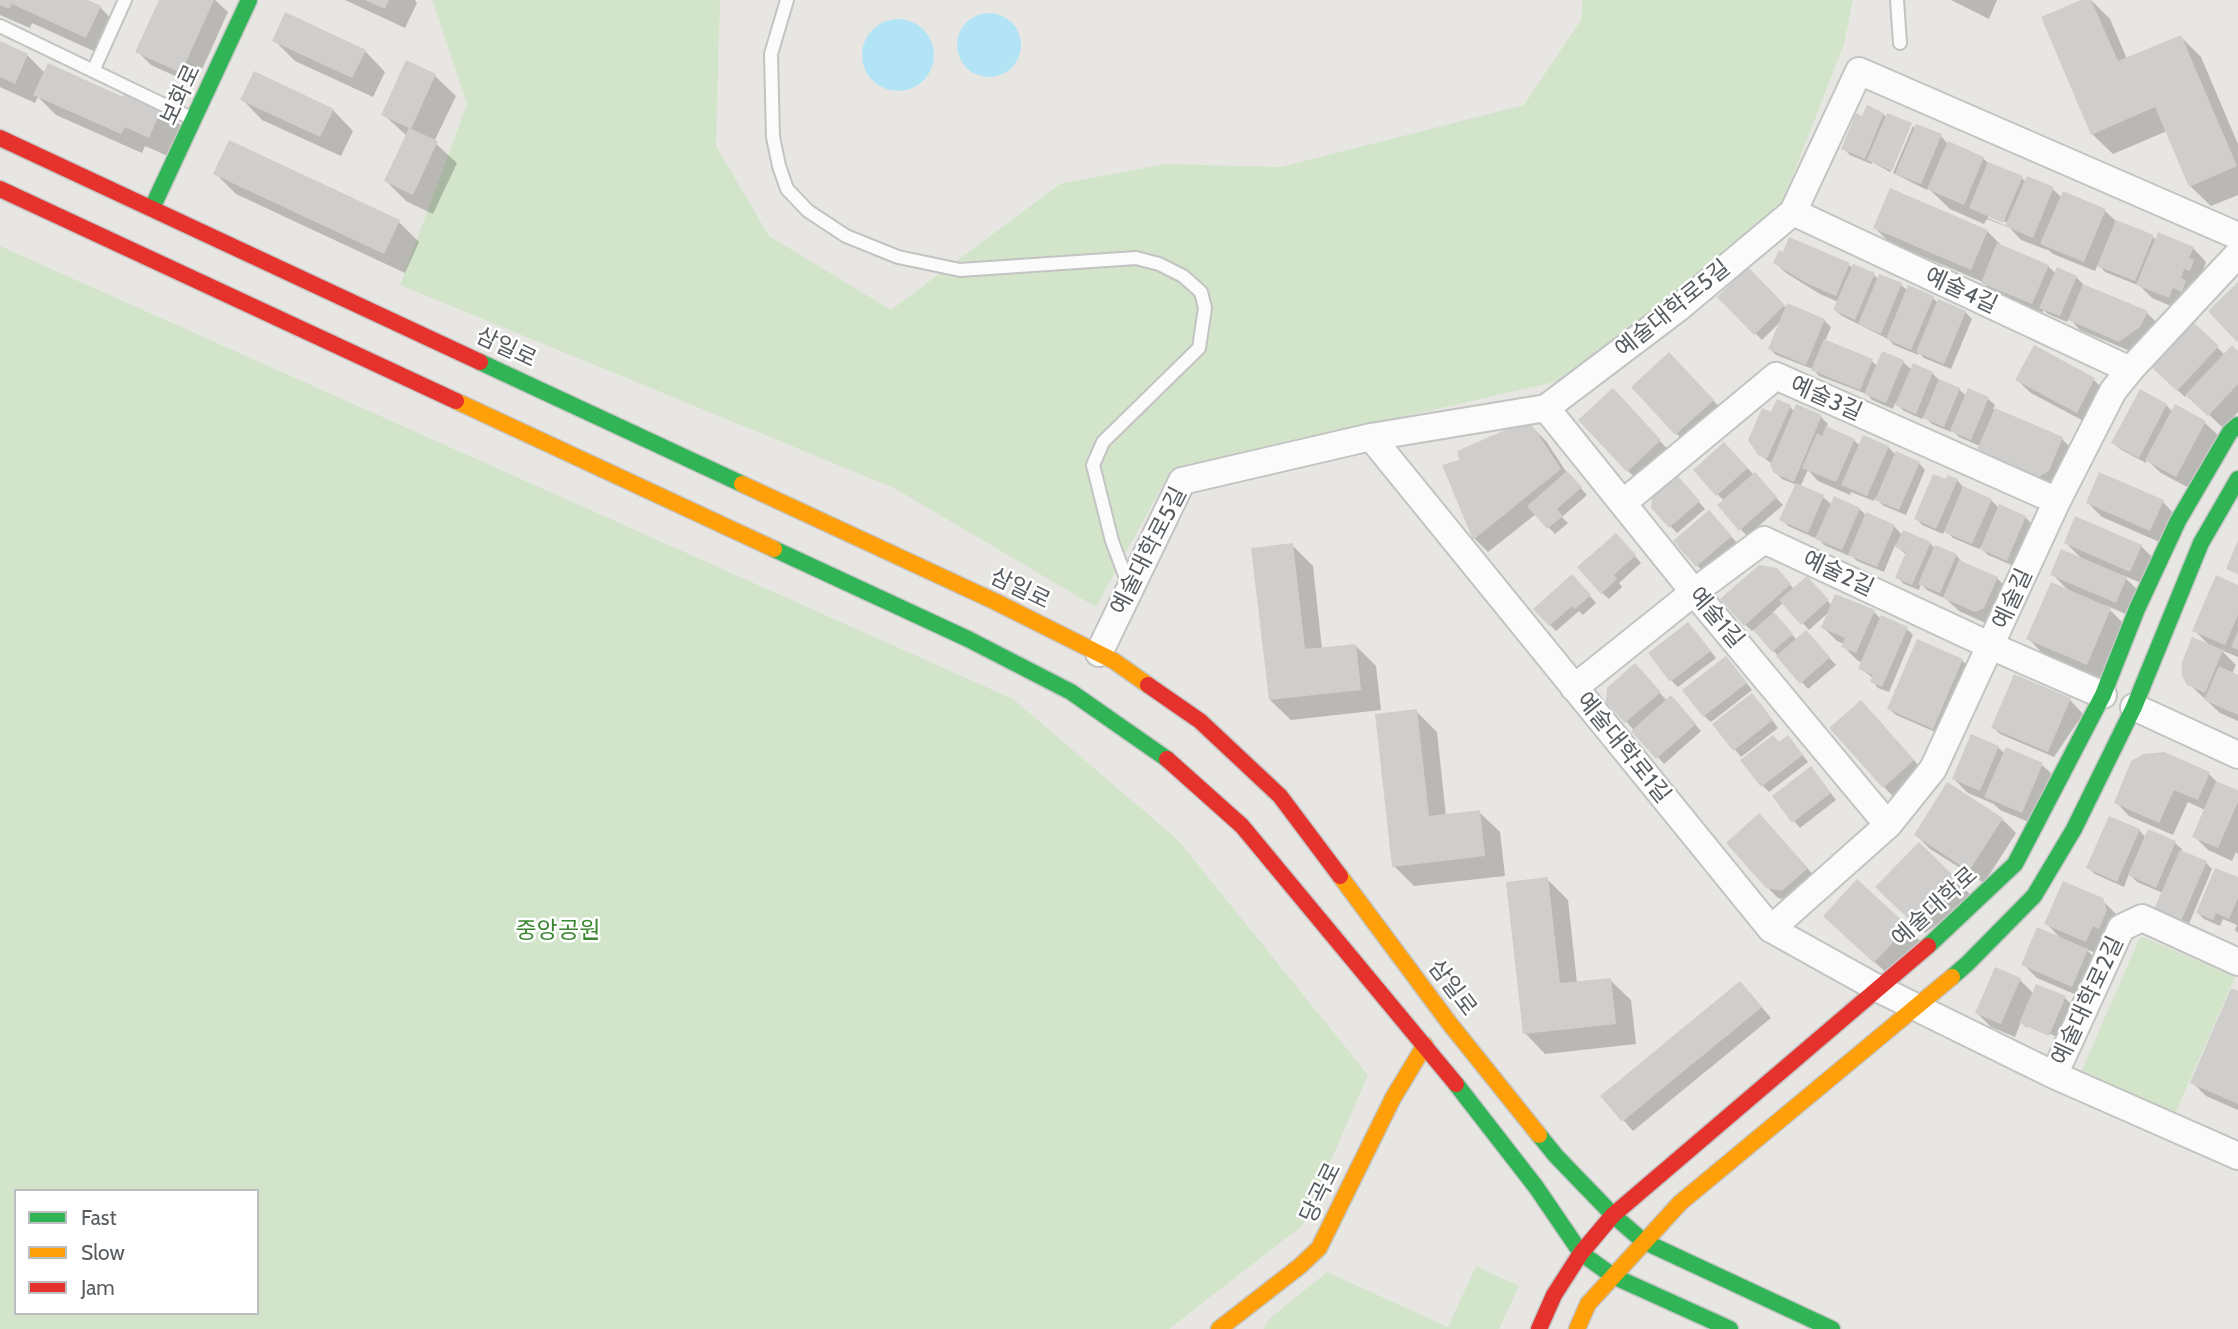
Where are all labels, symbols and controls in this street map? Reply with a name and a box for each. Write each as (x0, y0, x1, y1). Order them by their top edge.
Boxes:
street label: 보화로 (155, 60, 207, 130)
street label: 예술대학로5길 (1610, 254, 1736, 364)
street label: 예술4길 (1920, 262, 2002, 320)
street label: 삼일로 (471, 322, 541, 374)
street label: 예술3길 (1786, 371, 1866, 427)
street label: 예술대학로5길 (1105, 483, 1193, 619)
street label: 예술2길 (1798, 546, 1878, 602)
street label: 삼일로 (985, 563, 1055, 615)
street label: 예술길 (1987, 564, 2039, 634)
street label: 예술1길 (1683, 582, 1749, 654)
street label: 예술대학로1길 (1570, 687, 1676, 809)
street label: 예술대학로 (1886, 861, 1984, 953)
park label: 중앙공원 (516, 917, 600, 945)
street label: 예술대학로2길 (2046, 932, 2130, 1070)
street label: 삼일로 (1422, 954, 1482, 1022)
street label: 당곡로 (1295, 1158, 1347, 1228)
legend (14, 1189, 259, 1315)
text: Fast (81, 1205, 117, 1230)
text: Slow (81, 1240, 125, 1265)
text: Jam (81, 1275, 115, 1300)

